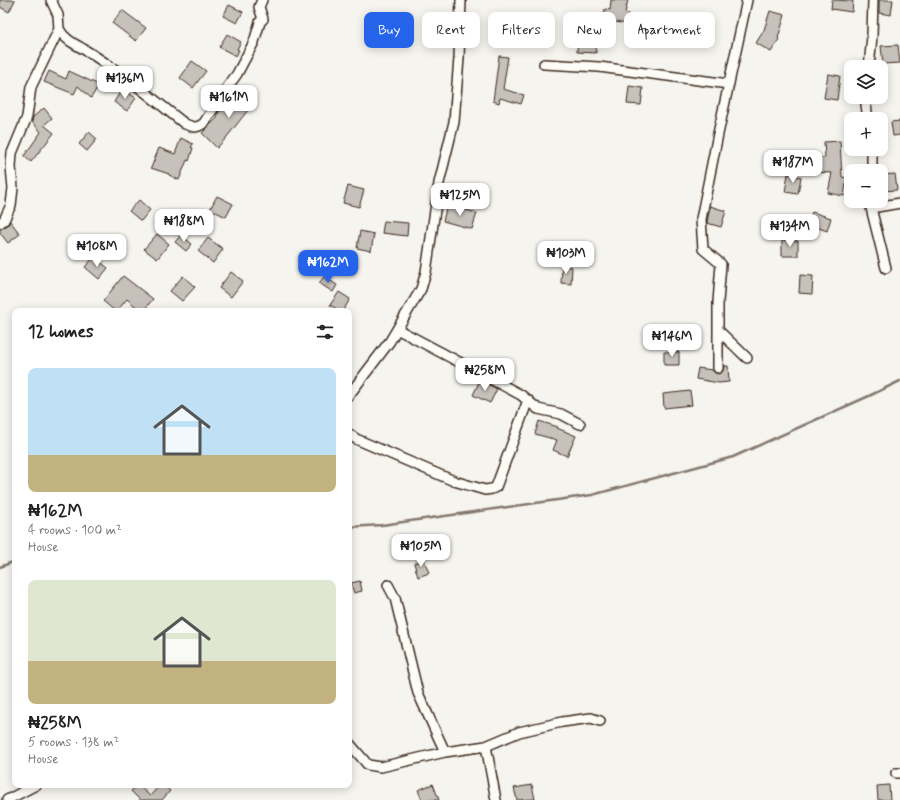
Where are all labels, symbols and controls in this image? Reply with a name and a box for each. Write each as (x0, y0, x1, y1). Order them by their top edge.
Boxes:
chip: Buy (364, 12, 414, 48)
chip: Rent (422, 12, 480, 48)
chip: Filters (488, 12, 555, 48)
chip: New (563, 12, 616, 48)
chip: Apartment (624, 12, 715, 48)
map controls (844, 60, 888, 208)
button: layers (844, 60, 888, 104)
pin: ₦136M (97, 66, 153, 100)
text: ₦136M (106, 70, 144, 87)
pin: ₦161M (201, 85, 257, 119)
text: ₦161M (210, 89, 248, 106)
button: + (844, 112, 888, 156)
pin: ₦187M (765, 150, 821, 184)
text: ₦187M (773, 154, 813, 171)
button: − (844, 164, 888, 208)
pin: ₦125M (432, 183, 488, 217)
text: ₦125M (440, 187, 480, 204)
pin: ₦188M (156, 209, 212, 243)
text: ₦188M (164, 213, 204, 230)
pin: ₦134M (762, 214, 818, 248)
text: ₦134M (770, 218, 810, 235)
pin: ₦108M (69, 234, 125, 268)
text: ₦108M (76, 238, 118, 255)
pin: ₦103M (538, 241, 594, 275)
text: ₦103M (546, 245, 586, 262)
pin: ₦162M (300, 250, 356, 284)
text: ₦162M (307, 254, 349, 271)
text: 12 homes (28, 321, 94, 343)
icon: filters (314, 321, 336, 343)
pin: ₦146M (644, 324, 700, 358)
text: ₦146M (652, 328, 692, 345)
pin: ₦258M (457, 358, 513, 392)
text: ₦258M (464, 362, 506, 379)
icon: home (146, 394, 218, 466)
text: ₦162M (28, 500, 82, 522)
text: 4 rooms · 100 m² (28, 522, 122, 539)
pin: ₦105M (393, 534, 449, 568)
text: ₦105M (400, 538, 442, 555)
text: House (28, 539, 59, 556)
icon: home (146, 606, 218, 678)
text: ₦258M (28, 712, 82, 734)
text: 5 rooms · 138 m² (28, 734, 119, 751)
text: House (28, 751, 59, 768)

